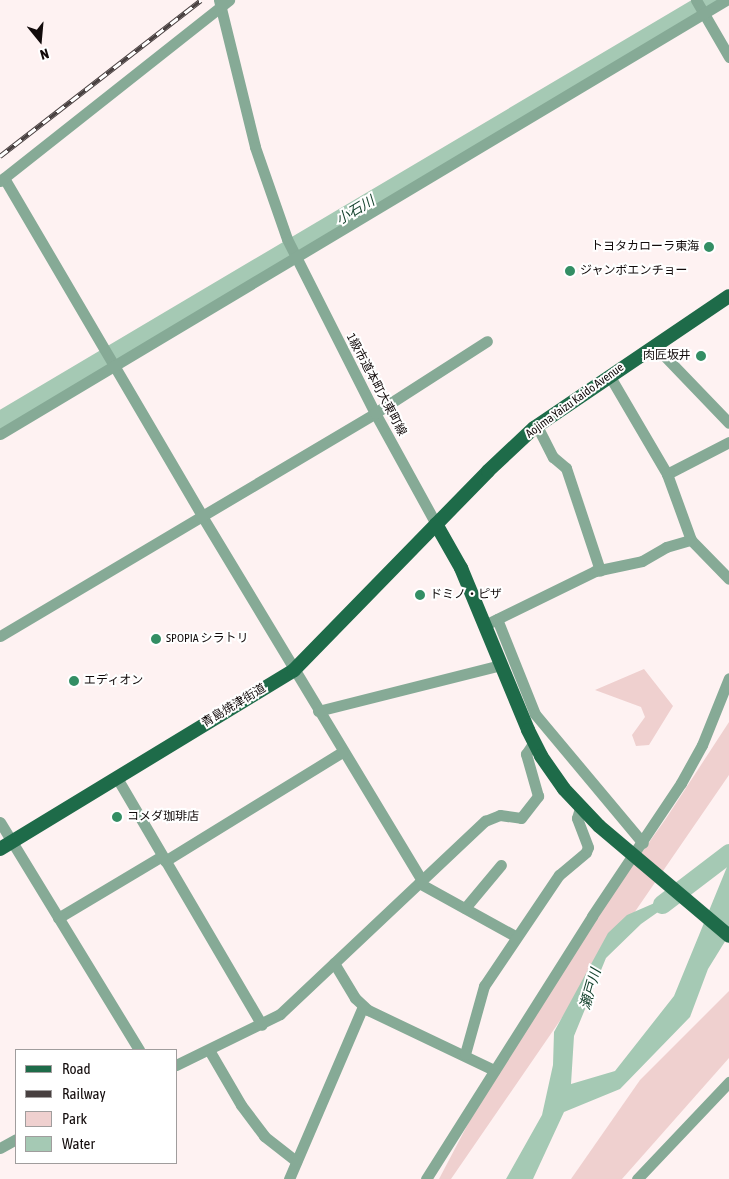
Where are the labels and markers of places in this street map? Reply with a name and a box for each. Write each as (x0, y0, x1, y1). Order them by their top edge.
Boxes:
place label: トヨタカローラ東海 (591, 240, 699, 254)
marker: トヨタカローラ東海 (703, 241, 715, 253)
place label: ジャンボエンチョー (580, 264, 688, 278)
marker: ジャンボエンチョー (564, 265, 576, 277)
place label: 肉匠坂井 (643, 349, 691, 363)
marker: 肉匠坂井 (695, 350, 707, 362)
place label: ドミノ・ピザ (430, 588, 502, 602)
marker: ドミノ・ピザ (414, 589, 426, 601)
place label: SPOPIA シラトリ (166, 632, 248, 646)
marker: SPOPIA シラトリ (150, 633, 162, 645)
place label: エディオン (84, 674, 144, 688)
marker: エディオン (68, 675, 80, 687)
place label: コメダ珈琲店 (127, 810, 199, 824)
marker: コメダ珈琲店 (111, 811, 123, 823)

